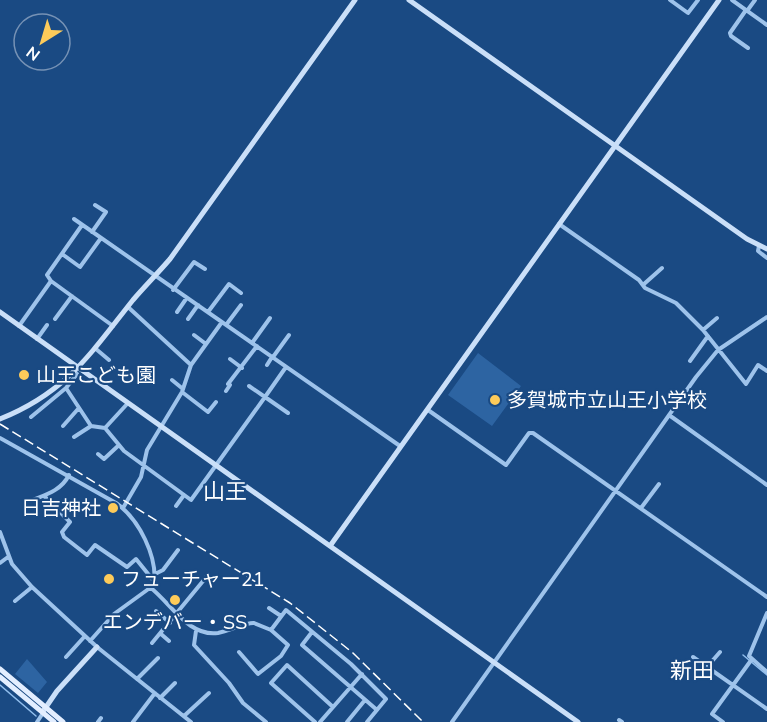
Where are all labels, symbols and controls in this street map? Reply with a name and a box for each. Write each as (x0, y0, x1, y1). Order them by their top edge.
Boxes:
north arrow (12, 12, 72, 72)
text: N (22, 41, 45, 66)
place label: 山王こども園 (36, 362, 156, 389)
marker: 山王こども園 (17, 368, 31, 382)
place label: 多賀城市立山王小学校 (507, 387, 707, 414)
marker: 多賀城市立山王小学校 (488, 393, 502, 407)
district label: 山王 (203, 477, 247, 507)
place label: 日吉神社 (21, 495, 101, 522)
marker: 日吉神社 (106, 501, 120, 515)
place label: フューチャー21 (121, 566, 265, 593)
marker: フューチャー21 (102, 572, 116, 586)
marker: エンデバー・SS (168, 593, 182, 607)
place label: エンデバー・SS (103, 609, 247, 636)
district label: 新田 (670, 656, 714, 686)

